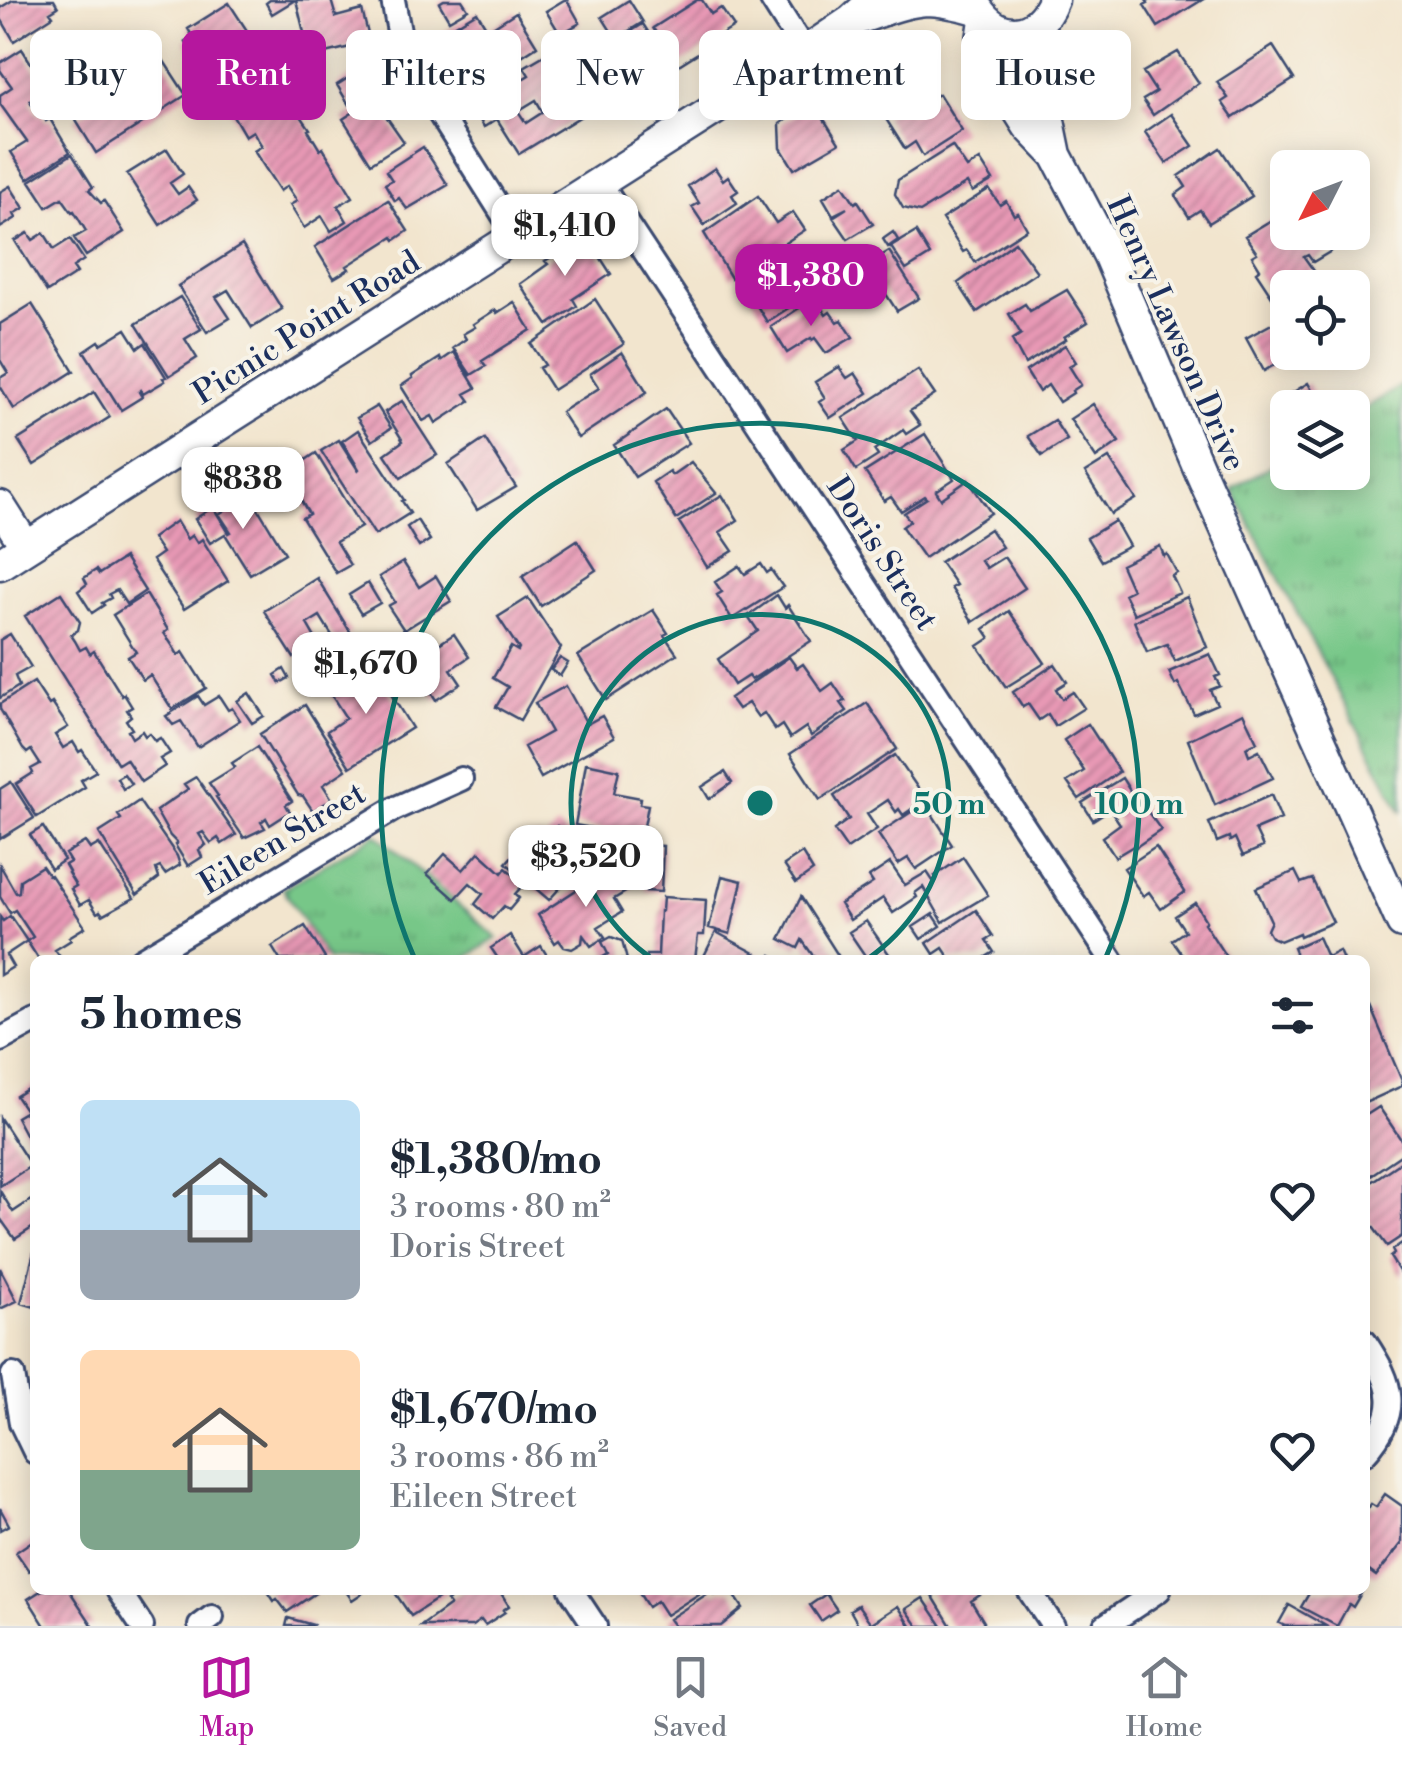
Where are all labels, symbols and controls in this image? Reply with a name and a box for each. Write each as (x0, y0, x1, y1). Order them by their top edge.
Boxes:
chip: Buy (30, 30, 162, 120)
chip: Rent (182, 30, 326, 120)
chip: Filters (346, 30, 521, 120)
chip: New (541, 30, 679, 120)
chip: Apartment (699, 30, 941, 120)
chip: House (961, 30, 1131, 120)
north arrow (1270, 150, 1370, 250)
map controls (1270, 150, 1370, 490)
street label: Henry Lawson Drive (1097, 190, 1255, 477)
pin: $1,410 (484, 194, 646, 279)
text: $1,410 (513, 206, 617, 246)
street label: Picnic Point Road (185, 242, 428, 414)
pin: $1,380 (730, 244, 892, 329)
text: $1,380 (757, 256, 865, 296)
button: locate (1270, 270, 1370, 370)
button: layers (1270, 390, 1370, 490)
pin: $838 (184, 447, 302, 532)
text: $838 (203, 459, 283, 499)
street label: Doris Street (818, 469, 947, 638)
pin: $1,670 (285, 632, 447, 717)
text: $1,670 (314, 644, 418, 684)
street label: Eileen Street (192, 774, 373, 904)
centre of rings (742, 785, 778, 821)
text: 50 m (913, 786, 985, 824)
text: 100 m (1094, 786, 1184, 824)
pin: $3,520 (505, 825, 667, 910)
text: $3,520 (530, 837, 642, 877)
icon: filters (1265, 988, 1320, 1043)
text: 5 homes (80, 989, 242, 1042)
text: $1,380/mo (390, 1134, 602, 1187)
icon: home (160, 1140, 280, 1260)
icon: heart (1265, 1173, 1320, 1228)
text: 3 rooms · 80 m² (390, 1187, 611, 1227)
text: Doris Street (390, 1227, 565, 1267)
text: $1,670/mo (390, 1384, 598, 1437)
icon: home (160, 1390, 280, 1510)
icon: heart (1265, 1423, 1320, 1478)
text: 3 rooms · 86 m² (390, 1437, 609, 1477)
text: Eileen Street (390, 1477, 577, 1517)
tab: Map (199, 1650, 255, 1745)
tab: Saved (653, 1650, 727, 1745)
tab: Home (1126, 1650, 1203, 1745)

